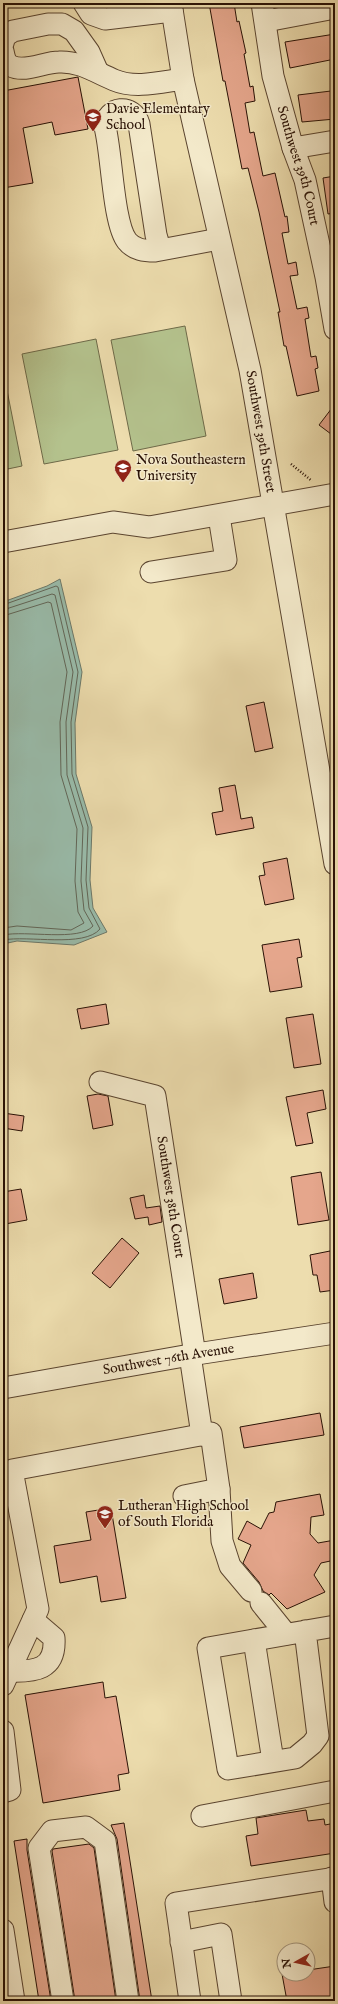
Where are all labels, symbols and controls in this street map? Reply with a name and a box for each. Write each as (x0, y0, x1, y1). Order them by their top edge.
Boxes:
place label: Davie Elementary School (106, 100, 210, 134)
street label: Southwest 39th Court (273, 104, 324, 227)
school or university icon: Davie Elementary School (83, 107, 103, 132)
street label: Southwest 39th Street (241, 369, 280, 494)
place label: Nova Southeastern University (136, 451, 246, 485)
school or university icon: Nova Southeastern University (113, 458, 133, 483)
street label: Southwest 38th Court (152, 1135, 189, 1259)
street label: Southwest 76th Avenue (101, 1339, 236, 1379)
place label: Lutheran High School of South Florida (118, 1497, 249, 1531)
school or university icon: Lutheran High School of South Florida (95, 1504, 115, 1529)
north arrow (276, 1942, 316, 1982)
text: N (279, 1957, 295, 1970)

